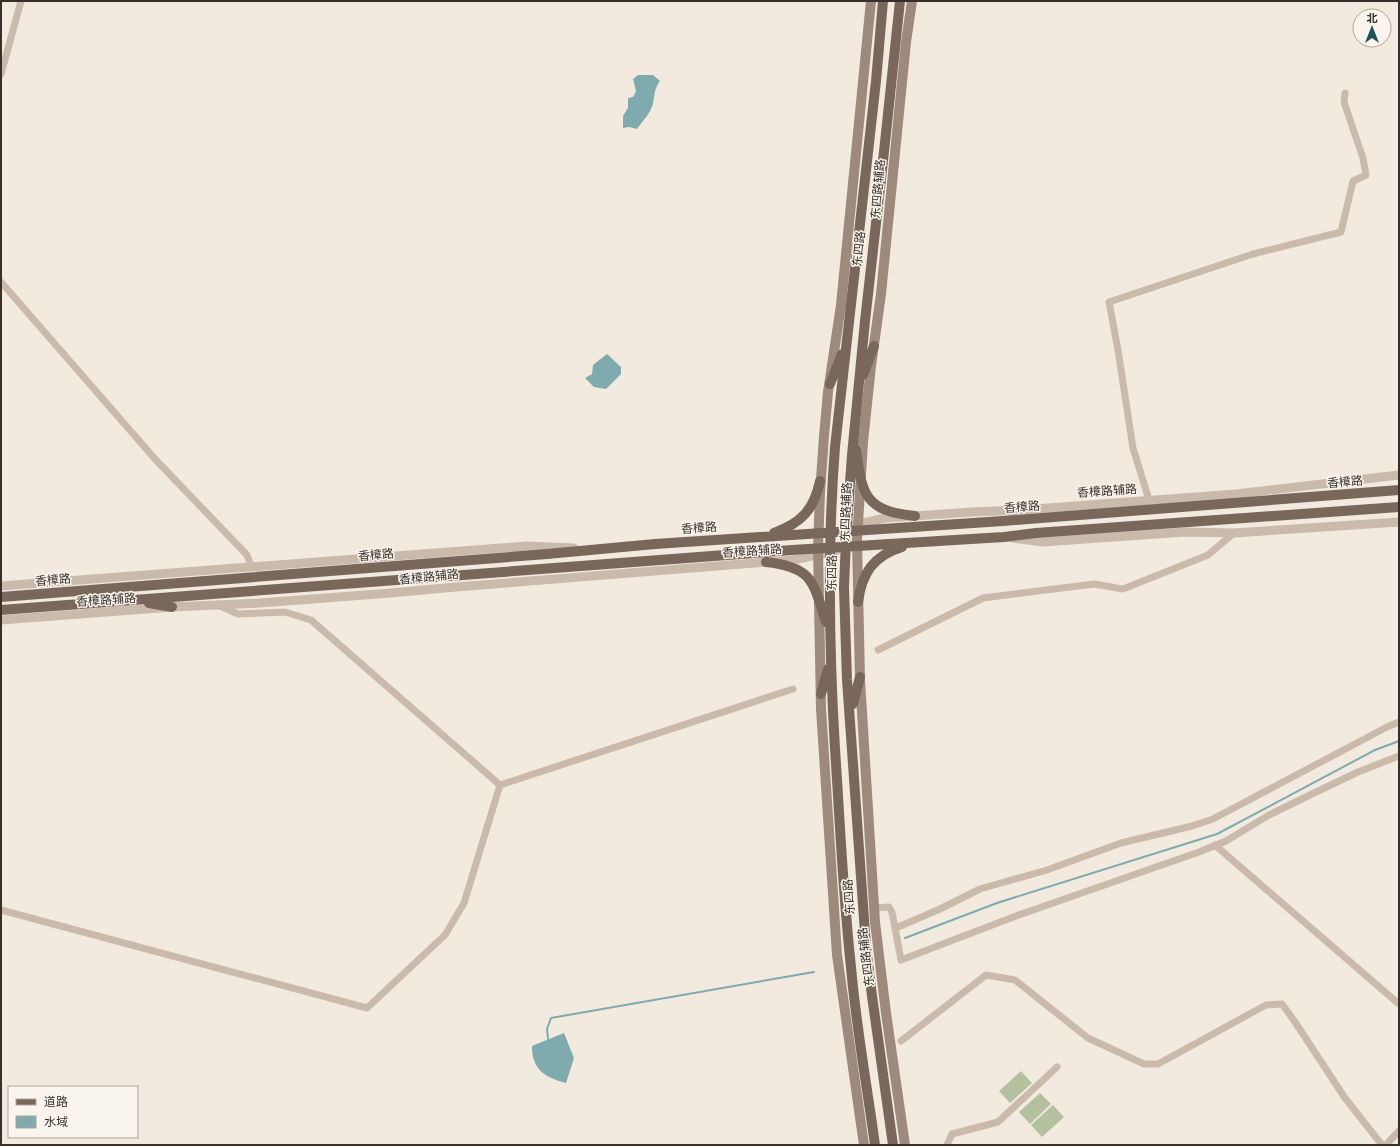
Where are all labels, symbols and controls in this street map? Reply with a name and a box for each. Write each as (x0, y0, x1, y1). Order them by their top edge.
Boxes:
north arrow (1352, 8, 1392, 48)
text: 北 (1367, 12, 1378, 25)
street label: 东四路辅路 (868, 158, 888, 220)
street label: 东四路 (850, 230, 868, 268)
street label: 香樟路 (1326, 473, 1364, 491)
street label: 东四路辅路 (838, 482, 854, 542)
street label: 香樟路辅路 (1077, 482, 1137, 500)
street label: 香樟路 (1004, 499, 1040, 515)
street label: 香樟路 (681, 520, 717, 536)
street label: 香樟路辅路 (722, 542, 782, 560)
street label: 香樟路 (357, 546, 395, 564)
street label: 东四路 (825, 555, 839, 591)
street label: 香樟路辅路 (398, 567, 460, 587)
street label: 香樟路 (34, 571, 72, 589)
street label: 香樟路辅路 (76, 591, 136, 609)
street label: 东四路 (841, 879, 857, 915)
street label: 东四路辅路 (855, 926, 877, 988)
legend (8, 1086, 138, 1138)
text: 道路 (44, 1095, 68, 1109)
text: 水域 (44, 1115, 68, 1129)

